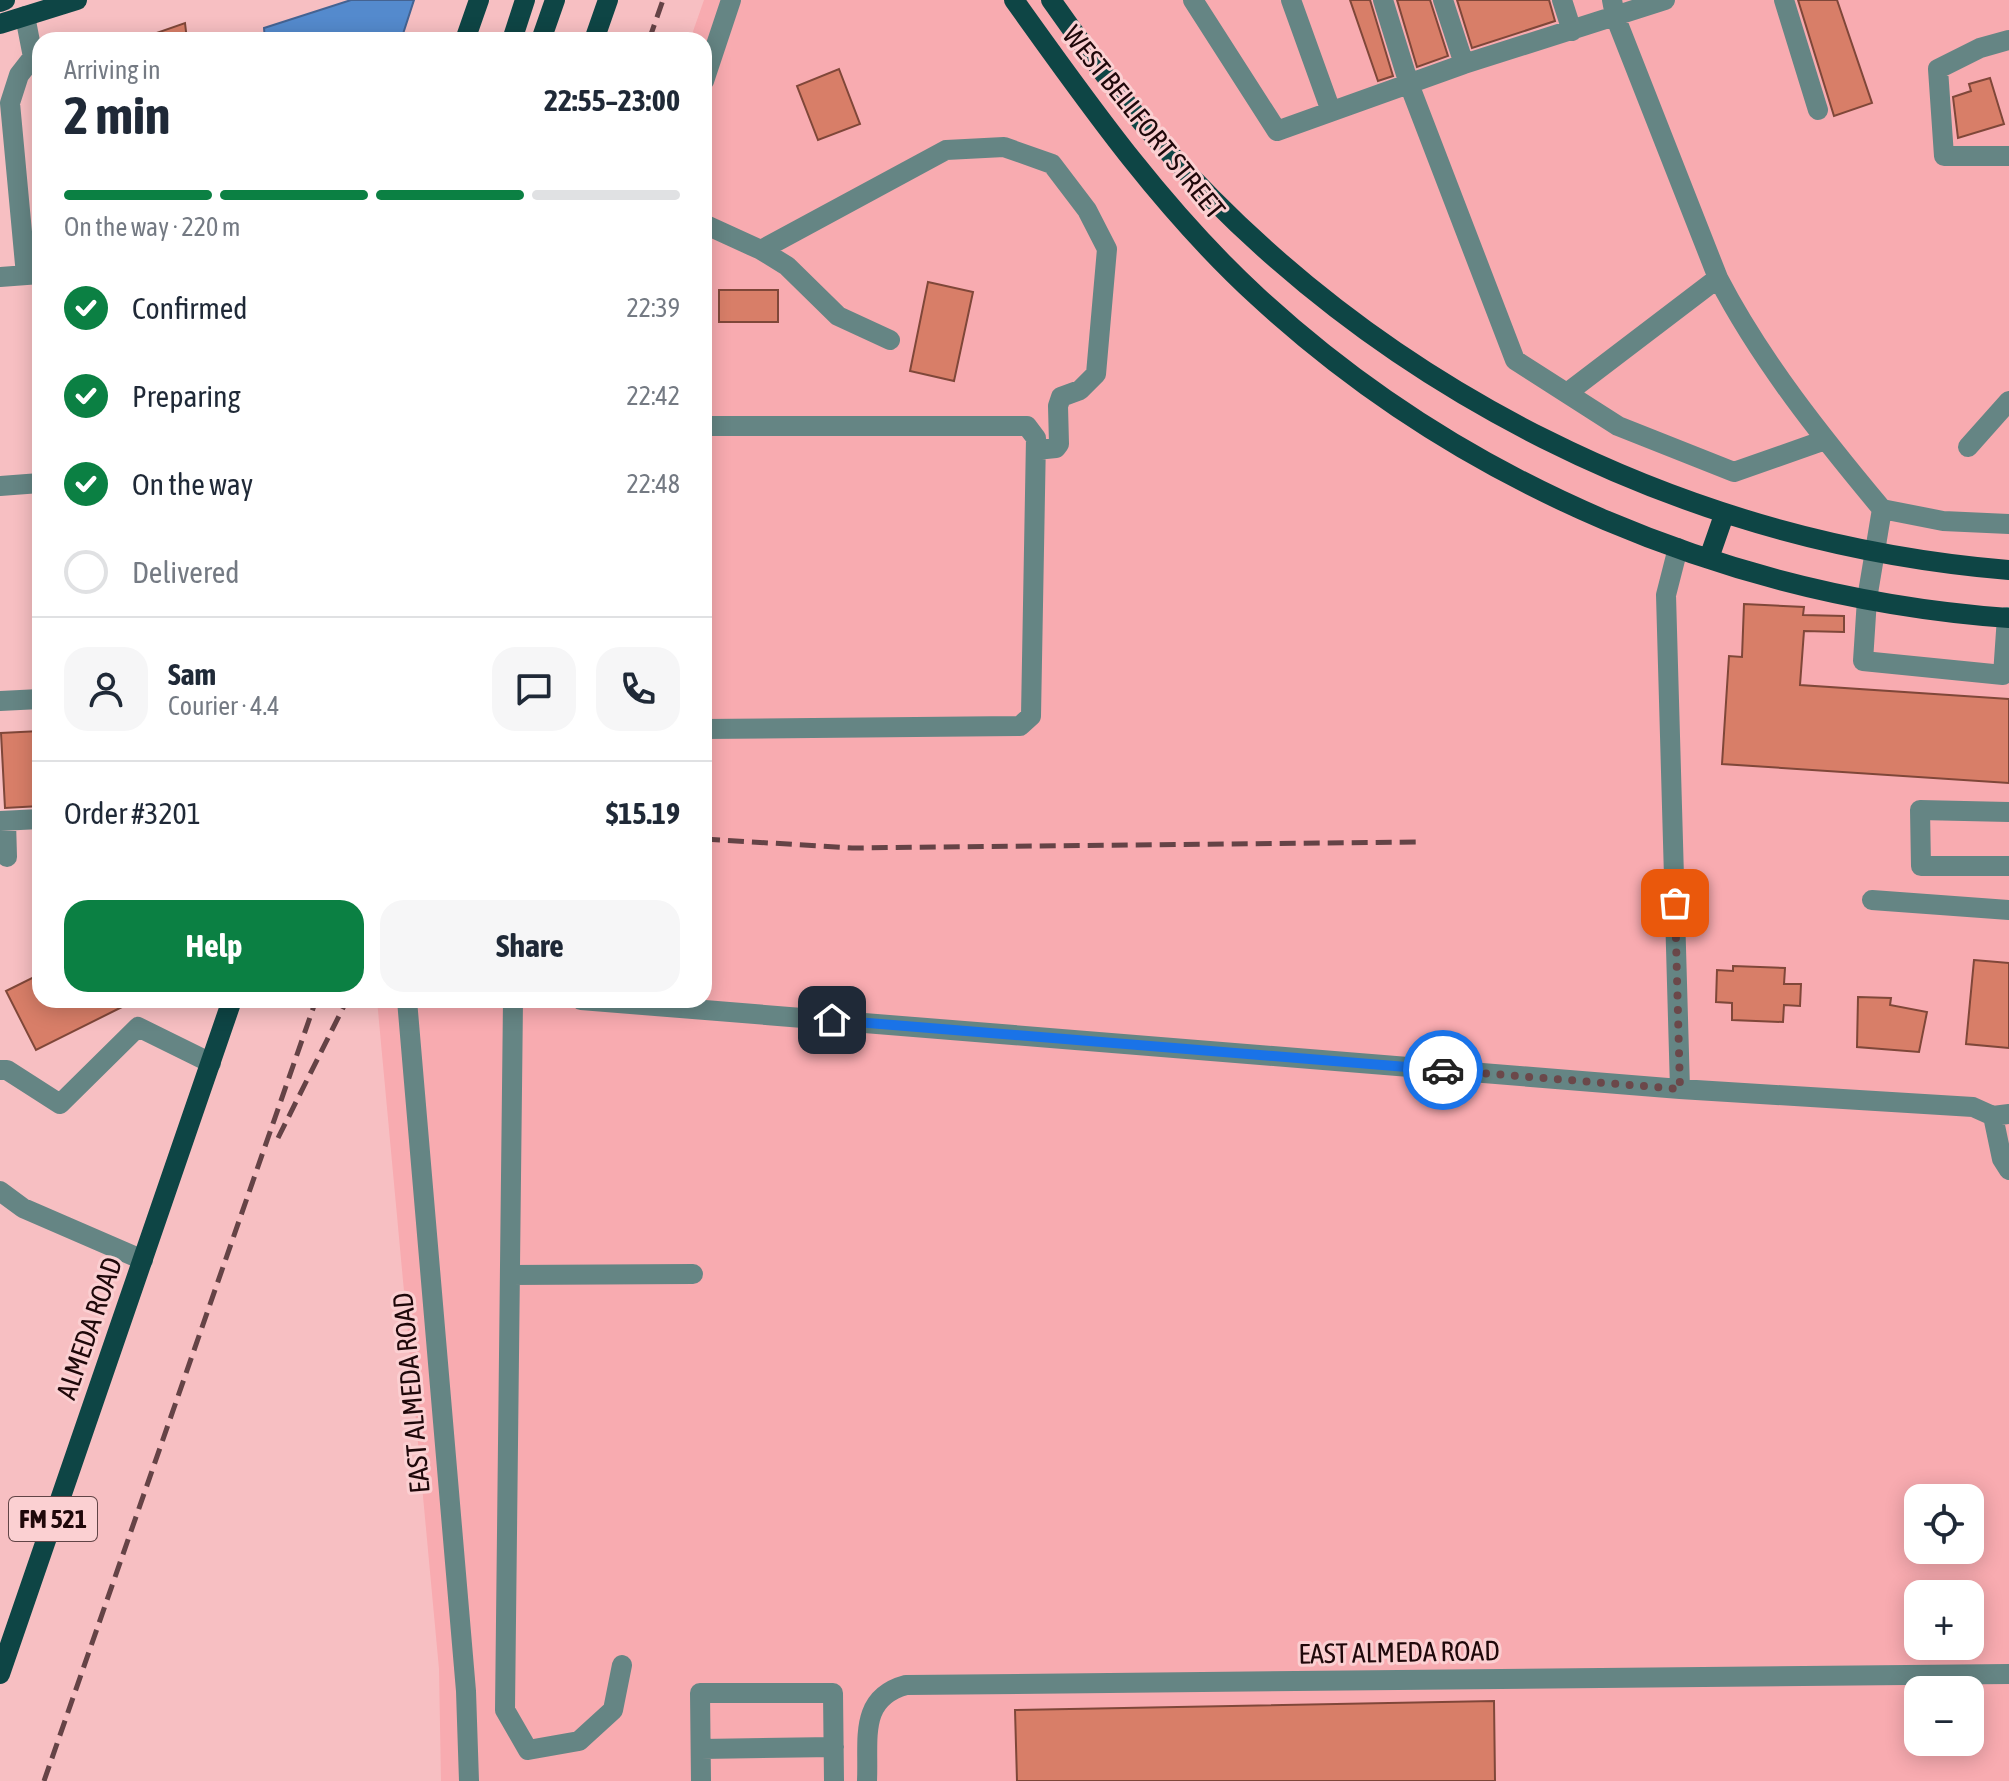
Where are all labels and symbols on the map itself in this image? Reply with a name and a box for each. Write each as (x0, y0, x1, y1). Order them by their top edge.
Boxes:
street label: WEST BELLFORT STREET (1056, 19, 1232, 225)
pin (1641, 869, 1709, 937)
pin (798, 986, 866, 1054)
courier (1403, 1030, 1483, 1110)
street label: ALMEDA ROAD (50, 1253, 128, 1403)
street label: EAST ALMEDA ROAD (386, 1291, 436, 1495)
road number: FM 521 (9, 1497, 97, 1541)
street label: EAST ALMEDA ROAD (1298, 1634, 1500, 1670)

